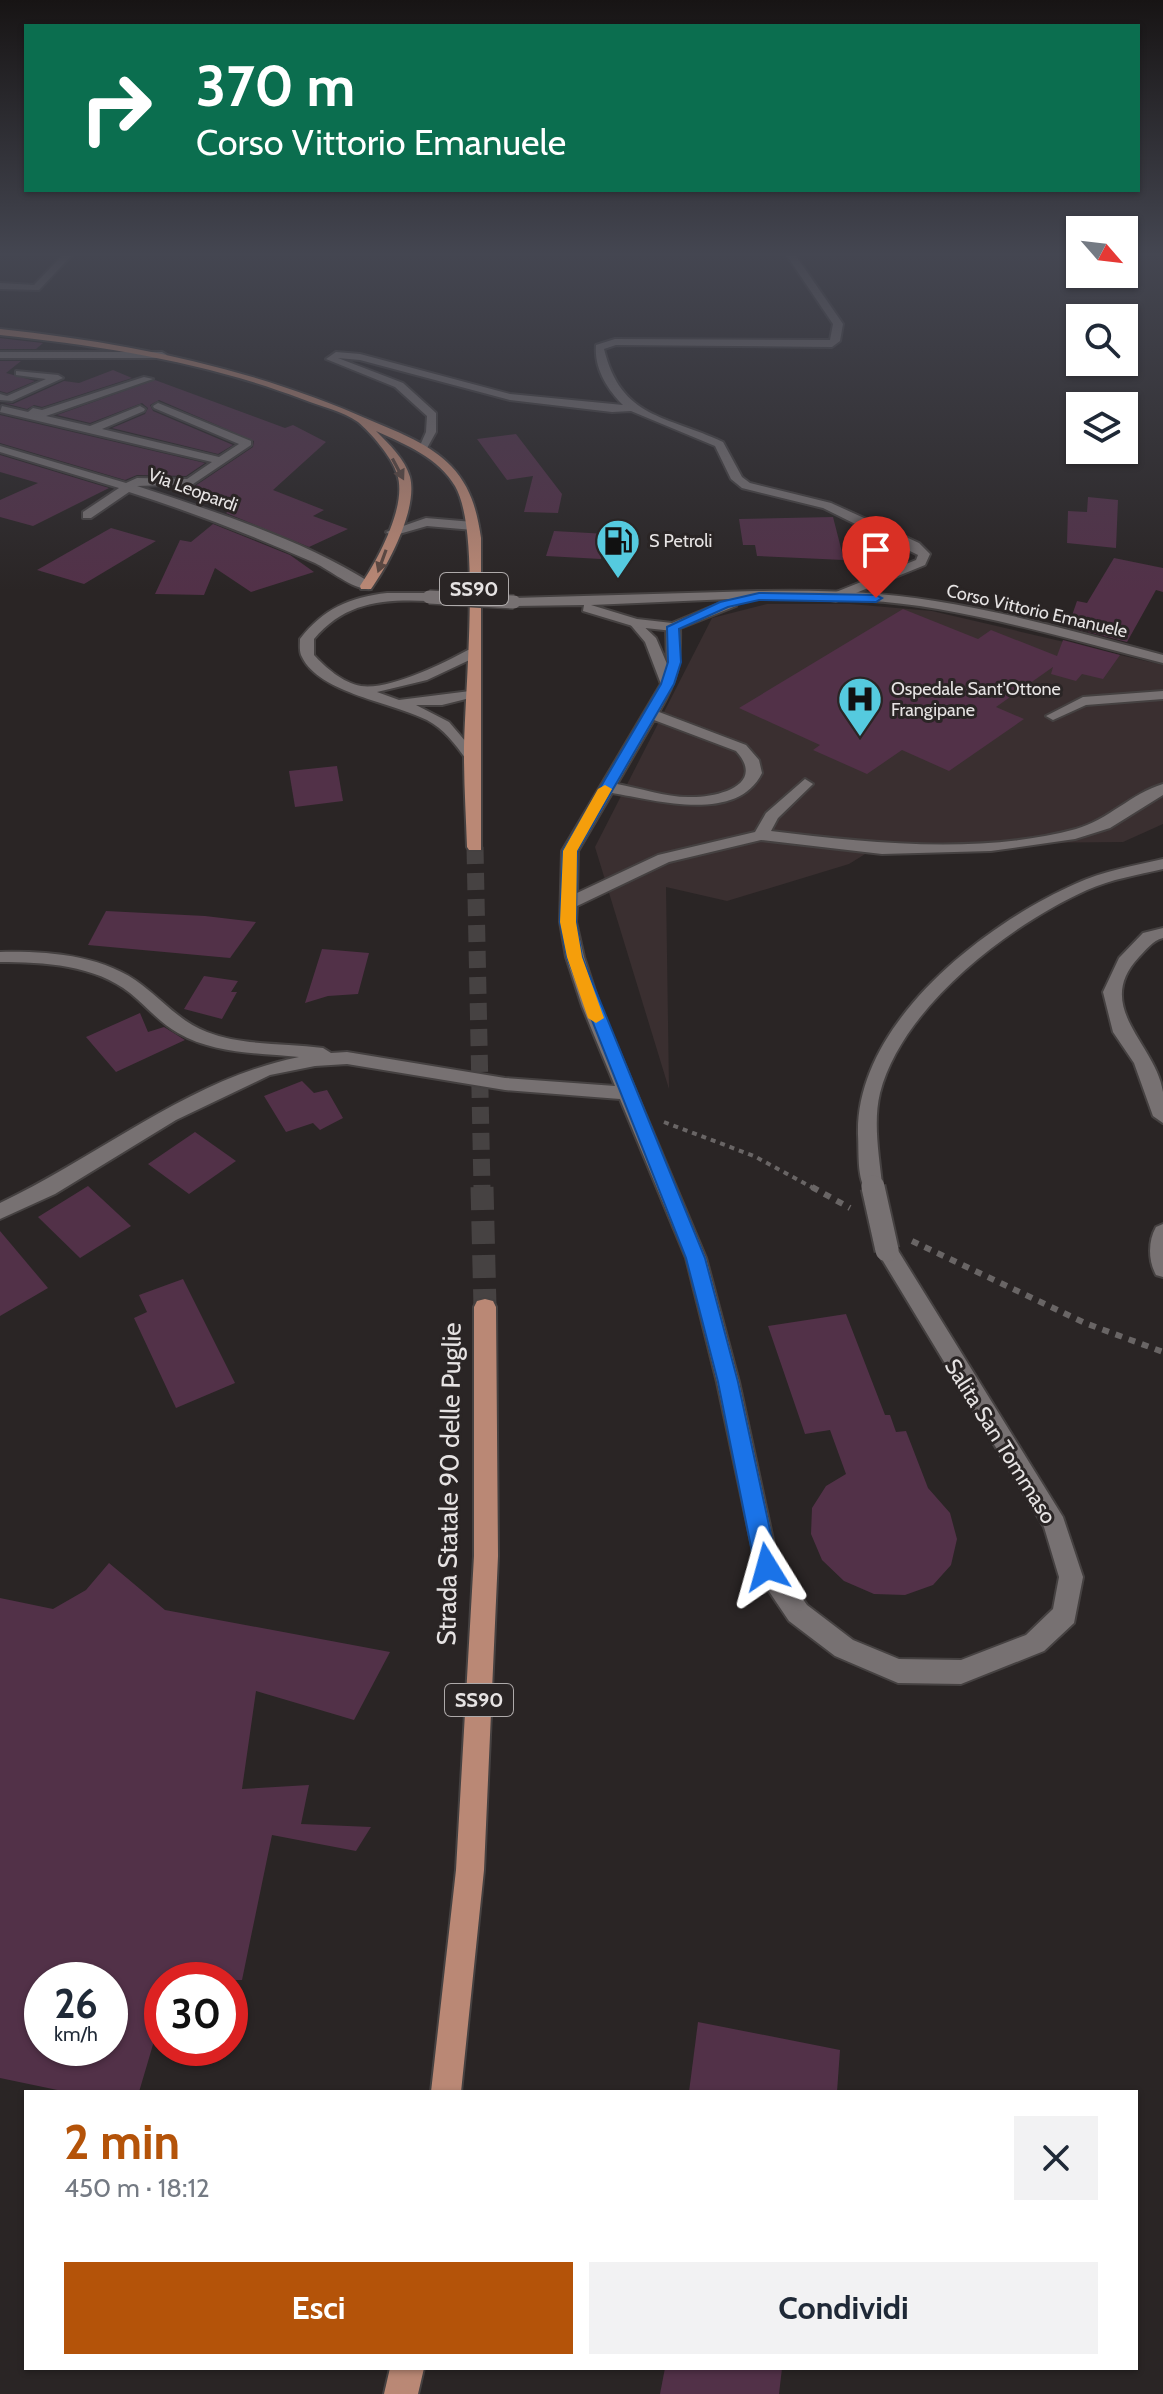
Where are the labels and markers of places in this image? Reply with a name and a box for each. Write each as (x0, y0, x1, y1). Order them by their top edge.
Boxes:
pin (842, 516, 910, 598)
fuel station icon: S Petroli (594, 517, 642, 580)
place label: S Petroli (649, 530, 712, 552)
hospital icon: Ospedale Sant'Ottone Frangipane (836, 675, 884, 738)
place label: Ospedale Sant'Ottone Frangipane (891, 678, 1061, 721)

